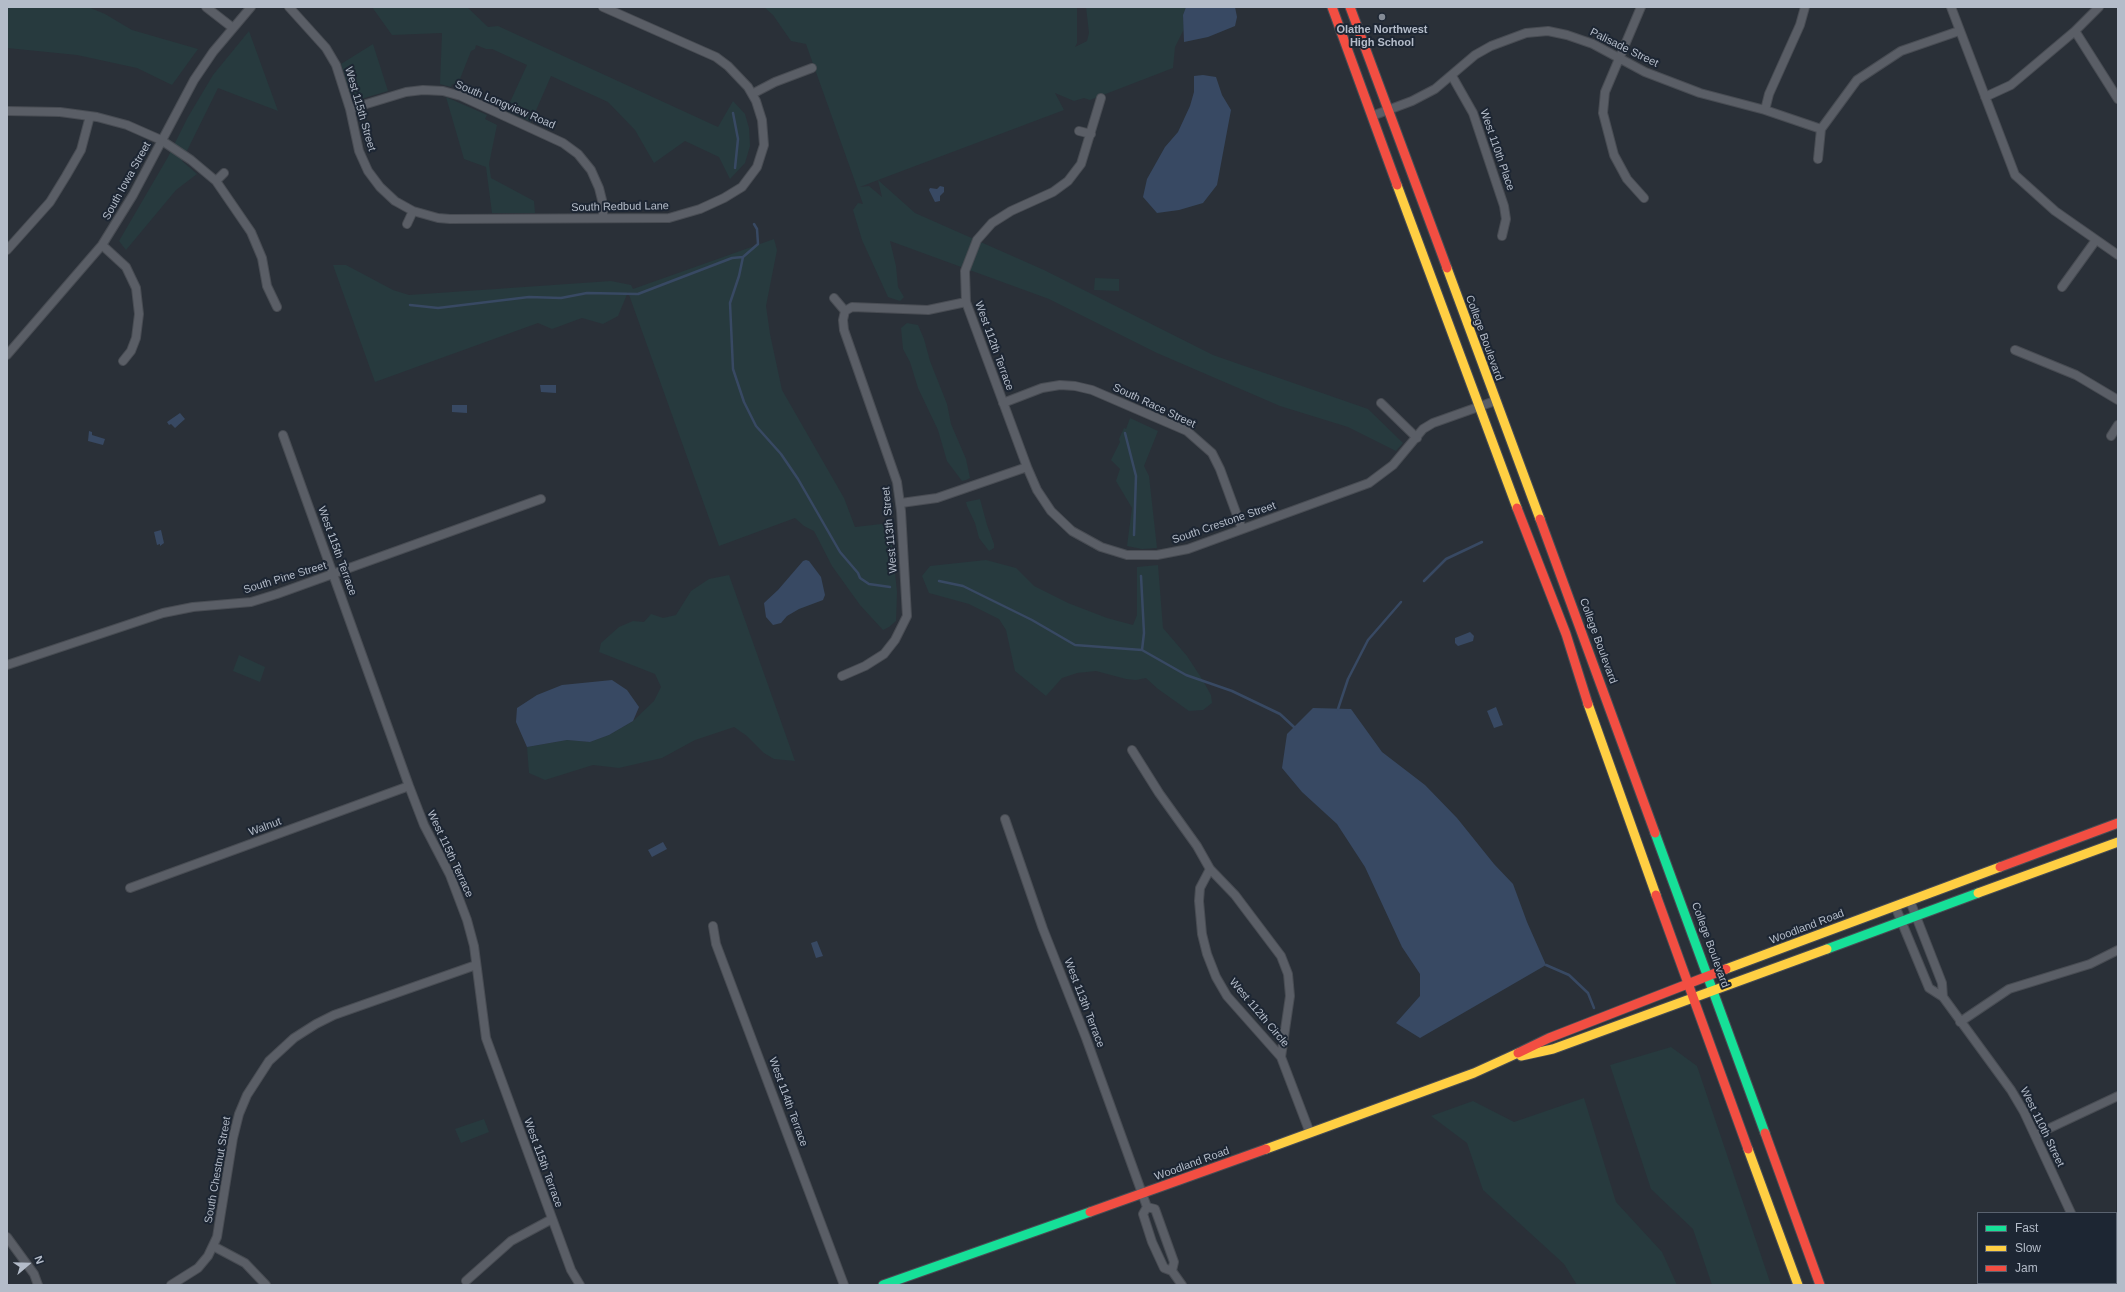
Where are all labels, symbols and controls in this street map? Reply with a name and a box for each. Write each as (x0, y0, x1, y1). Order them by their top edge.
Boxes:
marker: Olathe Northwest High School (1377, 12, 1387, 22)
place label: Olathe Northwest High School (1336, 23, 1428, 49)
street label: Palisade Street (1588, 26, 1660, 70)
street label: West 115th Street (342, 65, 378, 153)
street label: South Longview Road (453, 78, 557, 132)
street label: West 110th Place (1477, 108, 1517, 192)
street label: South Iowa Street (100, 140, 154, 222)
street label: South Redbud Lane (571, 200, 669, 214)
street label: College Boulevard (1462, 294, 1506, 382)
street label: West 112th Terrace (972, 299, 1016, 393)
street label: South Race Street (1110, 381, 1198, 431)
street label: West 113th Street (880, 486, 900, 574)
street label: South Crestone Street (1170, 499, 1278, 547)
street label: West 115th Terrace (315, 504, 359, 598)
street label: South Pine Street (242, 559, 328, 597)
street label: College Boulevard (1576, 597, 1620, 685)
street label: West 115th Terrace (424, 808, 476, 900)
street label: Walnut (247, 815, 283, 839)
street label: College Boulevard (1688, 901, 1732, 989)
street label: Woodland Road (1768, 907, 1846, 947)
street label: West 113th Terrace (1061, 957, 1107, 1049)
street label: West 112th Circle (1226, 976, 1292, 1050)
street label: West 114th Terrace (766, 1055, 810, 1149)
street label: West 110th Street (2017, 1085, 2067, 1169)
street label: South Chestnut Street (202, 1116, 234, 1224)
street label: West 115th Terrace (521, 1116, 565, 1210)
street label: Woodland Road (1153, 1144, 1231, 1184)
legend (1977, 1212, 2117, 1284)
text: Fast (2015, 1221, 2038, 1235)
text: Slow (2015, 1241, 2041, 1255)
north arrow (8, 1244, 48, 1284)
text: N (32, 1254, 46, 1266)
text: Jam (2015, 1261, 2038, 1275)

